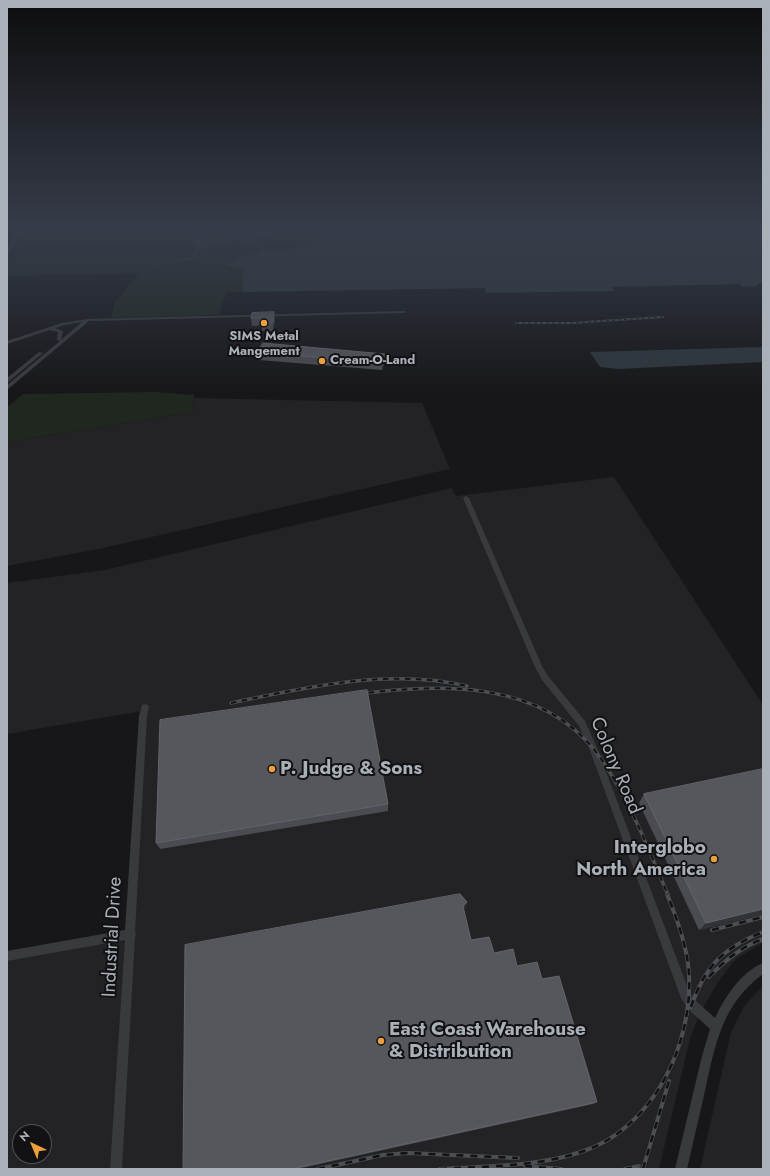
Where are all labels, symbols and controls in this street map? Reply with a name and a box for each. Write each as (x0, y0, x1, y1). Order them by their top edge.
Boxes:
marker: SIMS Metal Mangement (259, 318, 269, 328)
place label: SIMS Metal Mangement (228, 329, 300, 360)
place label: Cream-O-Land (330, 353, 415, 369)
marker: Cream-O-Land (317, 356, 327, 366)
street label: Colony Road (584, 714, 646, 818)
place label: P. Judge & Sons (280, 758, 422, 780)
marker: P. Judge & Sons (267, 764, 277, 774)
place label: Interglobo North America (576, 837, 706, 881)
marker: Interglobo North America (709, 854, 719, 864)
street label: Industrial Drive (98, 876, 128, 998)
place label: East Coast Warehouse & Distribution (389, 1019, 586, 1063)
marker: East Coast Warehouse & Distribution (376, 1036, 386, 1046)
north arrow (12, 1124, 52, 1164)
text: N (16, 1127, 33, 1145)

